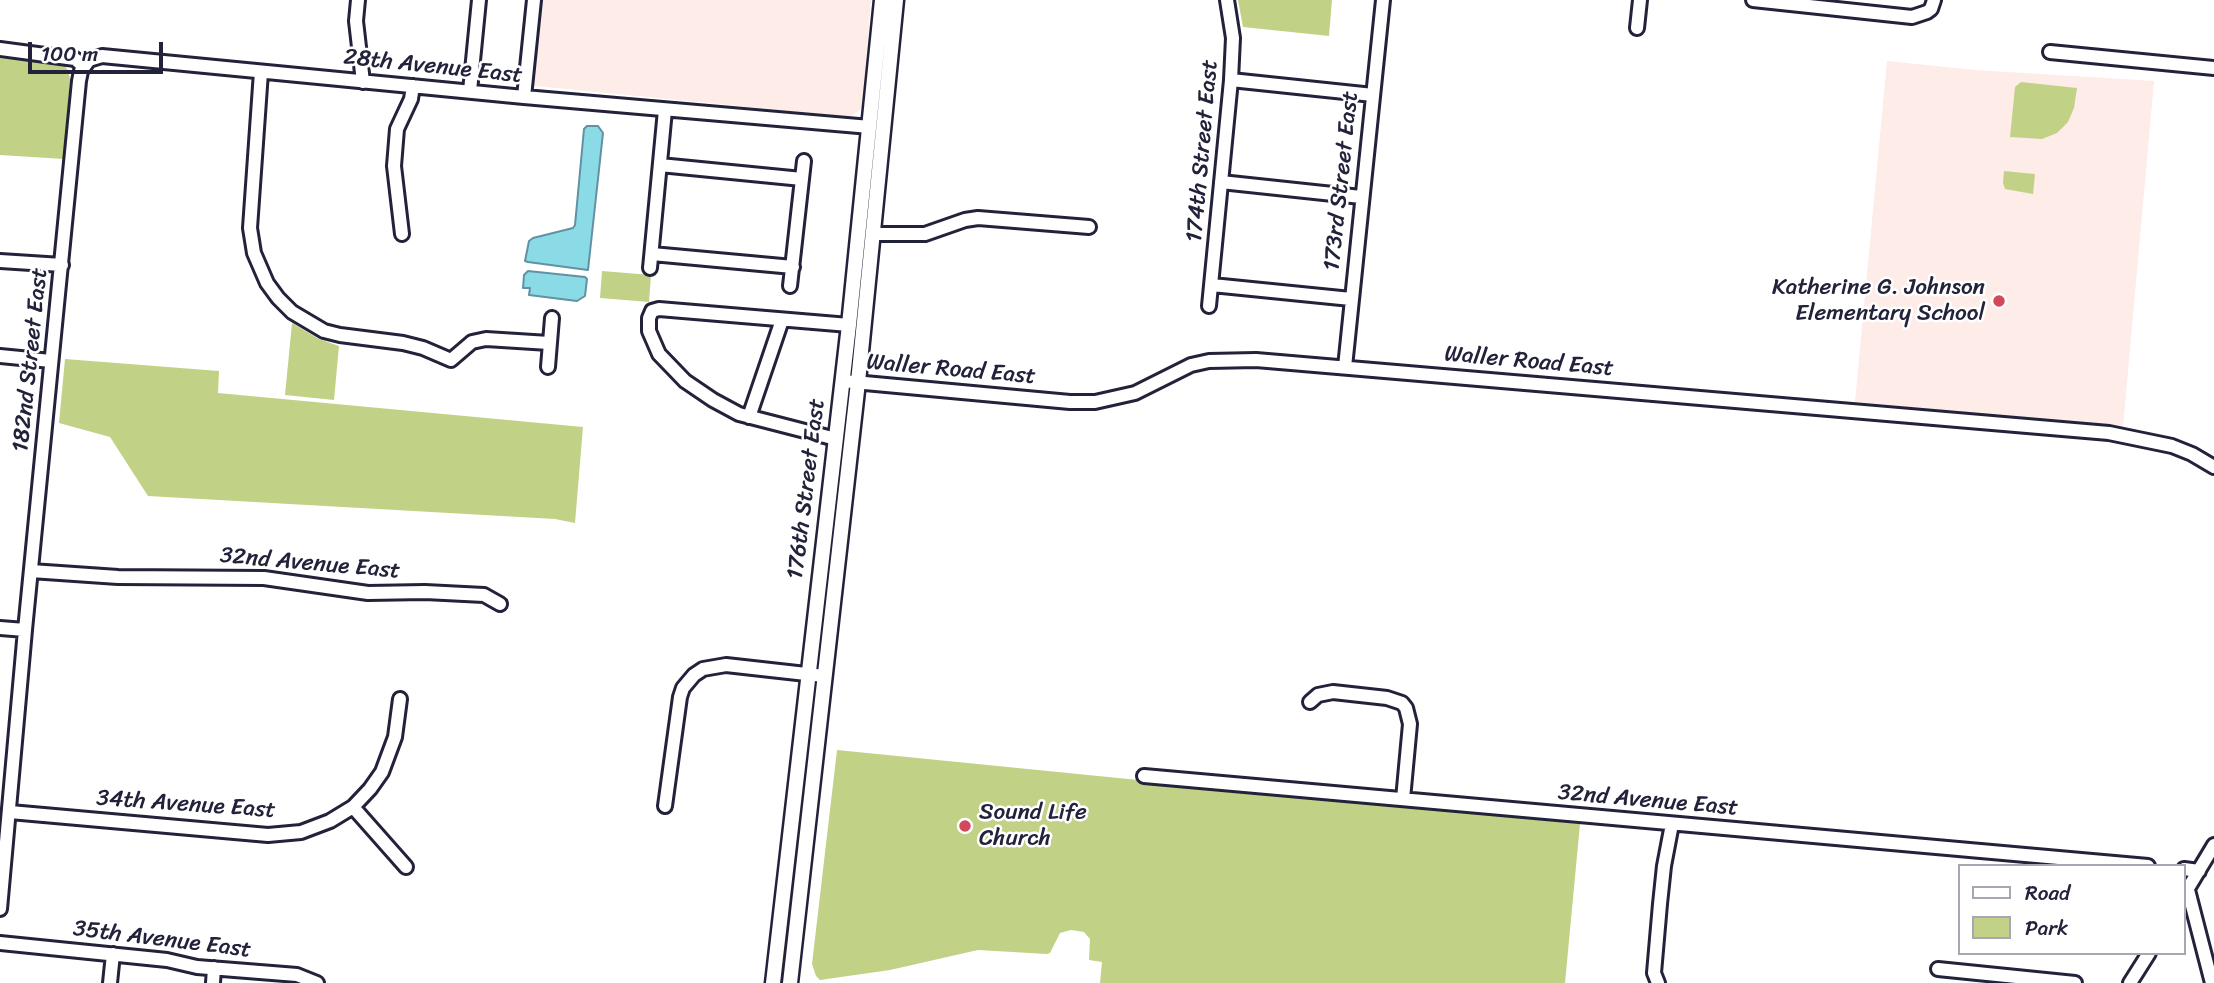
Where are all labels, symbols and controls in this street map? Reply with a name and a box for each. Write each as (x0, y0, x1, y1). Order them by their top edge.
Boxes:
scale bar (32, 28, 166, 72)
text: 100 m (41, 35, 98, 73)
street label: 28th Avenue East (342, 44, 524, 90)
street label: 174th Street East (1181, 59, 1225, 243)
street label: 173rd Street East (1319, 90, 1365, 272)
street label: 182nd Street East (8, 266, 54, 454)
place label: Katherine G. Johnson Elementary School (1772, 274, 1985, 328)
marker: Katherine G. Johnson Elementary School (1991, 293, 2007, 309)
street label: Waller Road East (1443, 341, 1615, 383)
street label: Waller Road East (865, 349, 1037, 391)
street label: 176th Street East (782, 397, 832, 581)
street label: 32nd Avenue East (219, 542, 401, 586)
street label: 32nd Avenue East (1557, 779, 1739, 823)
street label: 34th Avenue East (96, 785, 276, 825)
place label: Sound Life Church (979, 799, 1087, 853)
marker: Sound Life Church (957, 818, 973, 834)
legend (1958, 864, 2186, 955)
text: Road (2025, 874, 2070, 912)
text: Park (2025, 909, 2068, 947)
street label: 35th Avenue East (71, 915, 253, 965)

